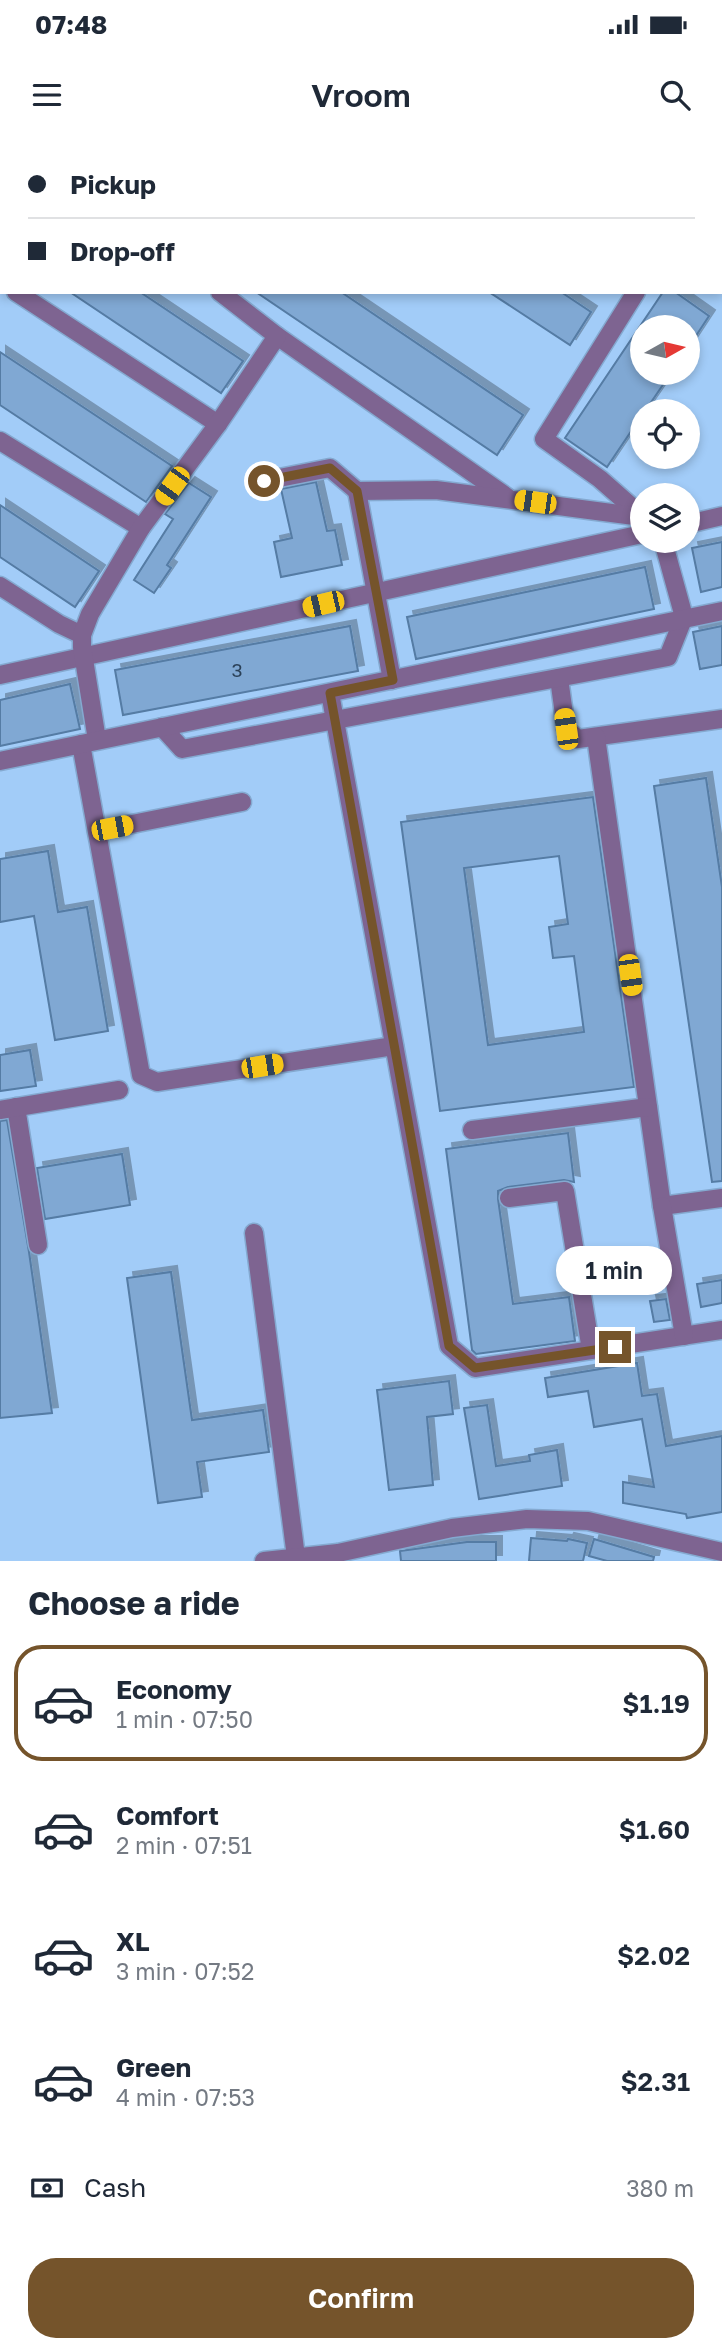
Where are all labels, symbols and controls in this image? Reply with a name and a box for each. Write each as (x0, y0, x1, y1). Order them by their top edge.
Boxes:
text: 07:48 (35, 9, 107, 40)
icon: menu (28, 76, 66, 114)
text: Vroom (311, 76, 411, 114)
icon: search (656, 76, 694, 114)
text: Pickup (70, 169, 156, 200)
text: Drop-off (70, 236, 175, 267)
north arrow (630, 315, 700, 385)
map controls (630, 315, 700, 553)
button: locate (630, 399, 700, 469)
car (152, 463, 193, 509)
route start (248, 465, 280, 497)
button: layers (630, 483, 700, 553)
car (513, 489, 558, 515)
car (301, 589, 346, 619)
house number: 3 (231, 658, 243, 681)
car (553, 707, 580, 751)
car (90, 814, 135, 842)
car (617, 953, 644, 997)
car (240, 1052, 285, 1080)
callout: 1 min (557, 1246, 673, 1294)
text: 1 min (585, 1256, 643, 1284)
route end (599, 1331, 631, 1363)
text: Choose a ride (28, 1584, 240, 1622)
icon: car (32, 1672, 95, 1735)
text: Economy (116, 1674, 232, 1705)
text: $1.19 (622, 1688, 690, 1719)
text: 1 min · 07:50 (116, 1705, 253, 1733)
icon: car (32, 1798, 95, 1861)
text: Comfort (116, 1800, 219, 1831)
text: $1.60 (619, 1814, 690, 1845)
text: 2 min · 07:51 (116, 1831, 252, 1859)
icon: car (32, 1924, 95, 1987)
text: XL (116, 1926, 150, 1957)
text: $2.02 (617, 1940, 690, 1971)
text: 3 min · 07:52 (116, 1957, 254, 1985)
icon: car (32, 2050, 95, 2113)
text: Green (116, 2052, 191, 2083)
text: $2.31 (620, 2066, 690, 2097)
text: 4 min · 07:53 (116, 2083, 255, 2111)
icon: cash (28, 2169, 66, 2207)
text: Cash (84, 2172, 146, 2203)
text: 380 m (626, 2174, 694, 2202)
button: Confirm (28, 2258, 694, 2338)

